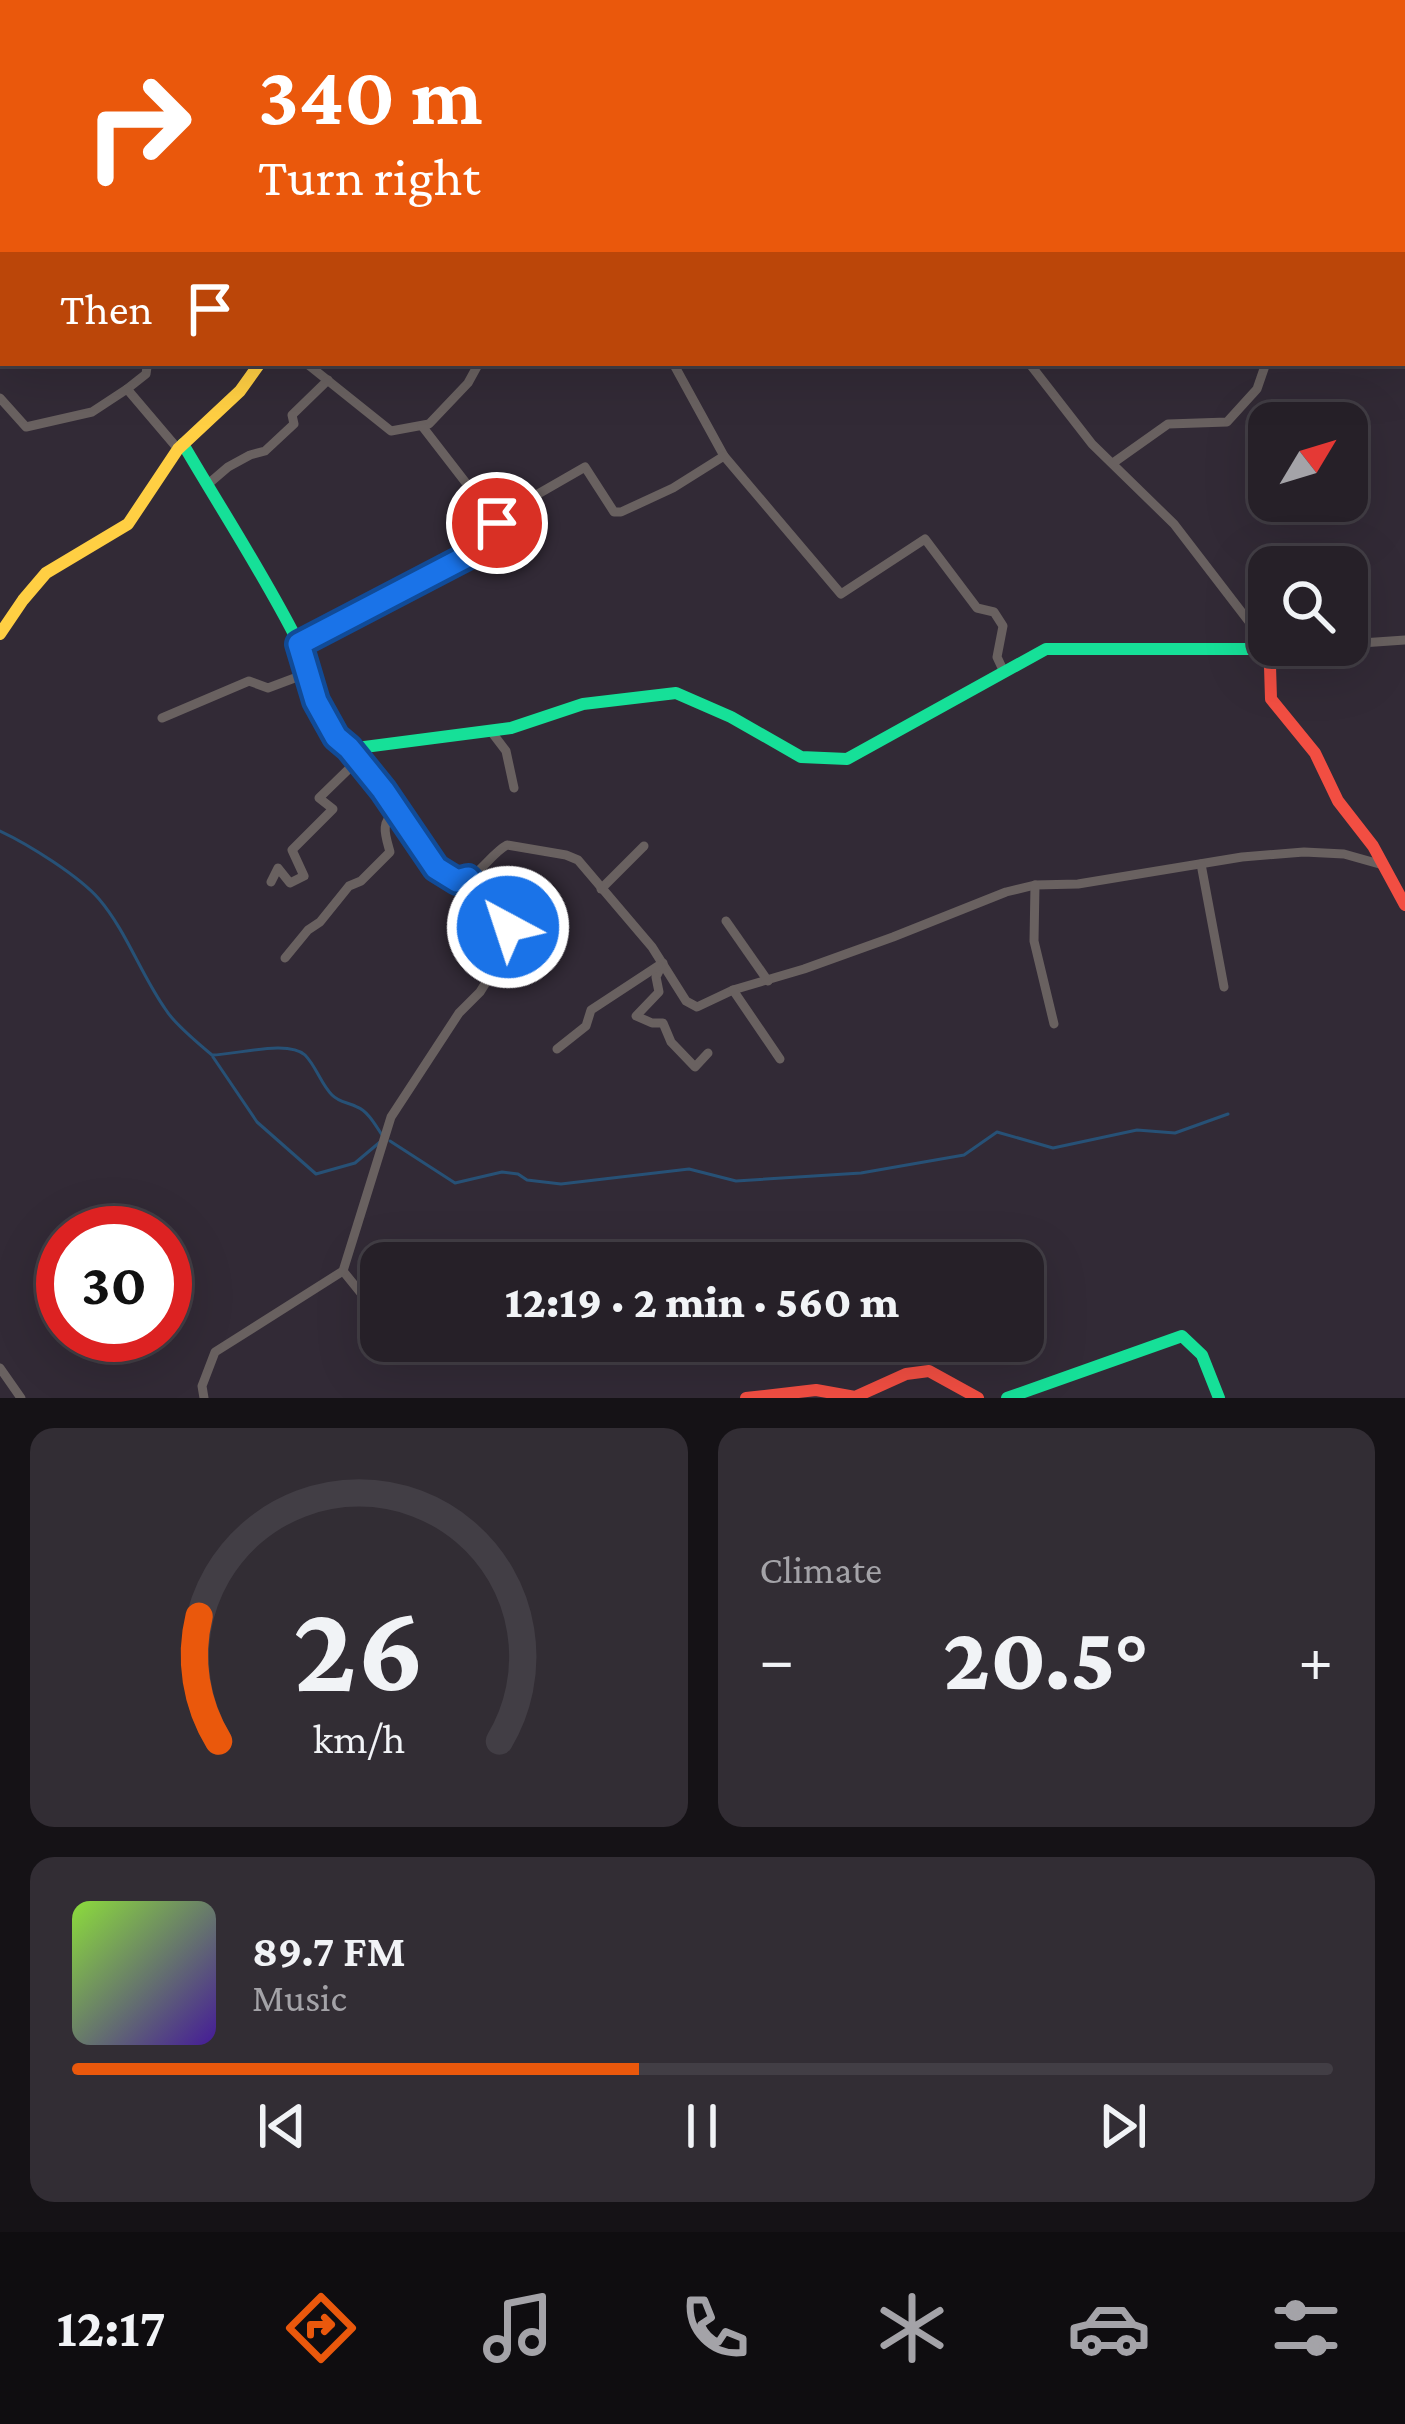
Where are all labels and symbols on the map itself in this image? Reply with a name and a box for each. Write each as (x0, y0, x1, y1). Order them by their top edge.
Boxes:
north arrow (1248, 402, 1368, 522)
pin (446, 472, 548, 574)
position arrow (445, 864, 571, 990)
speed limit sign: 30 (36, 1206, 192, 1362)

